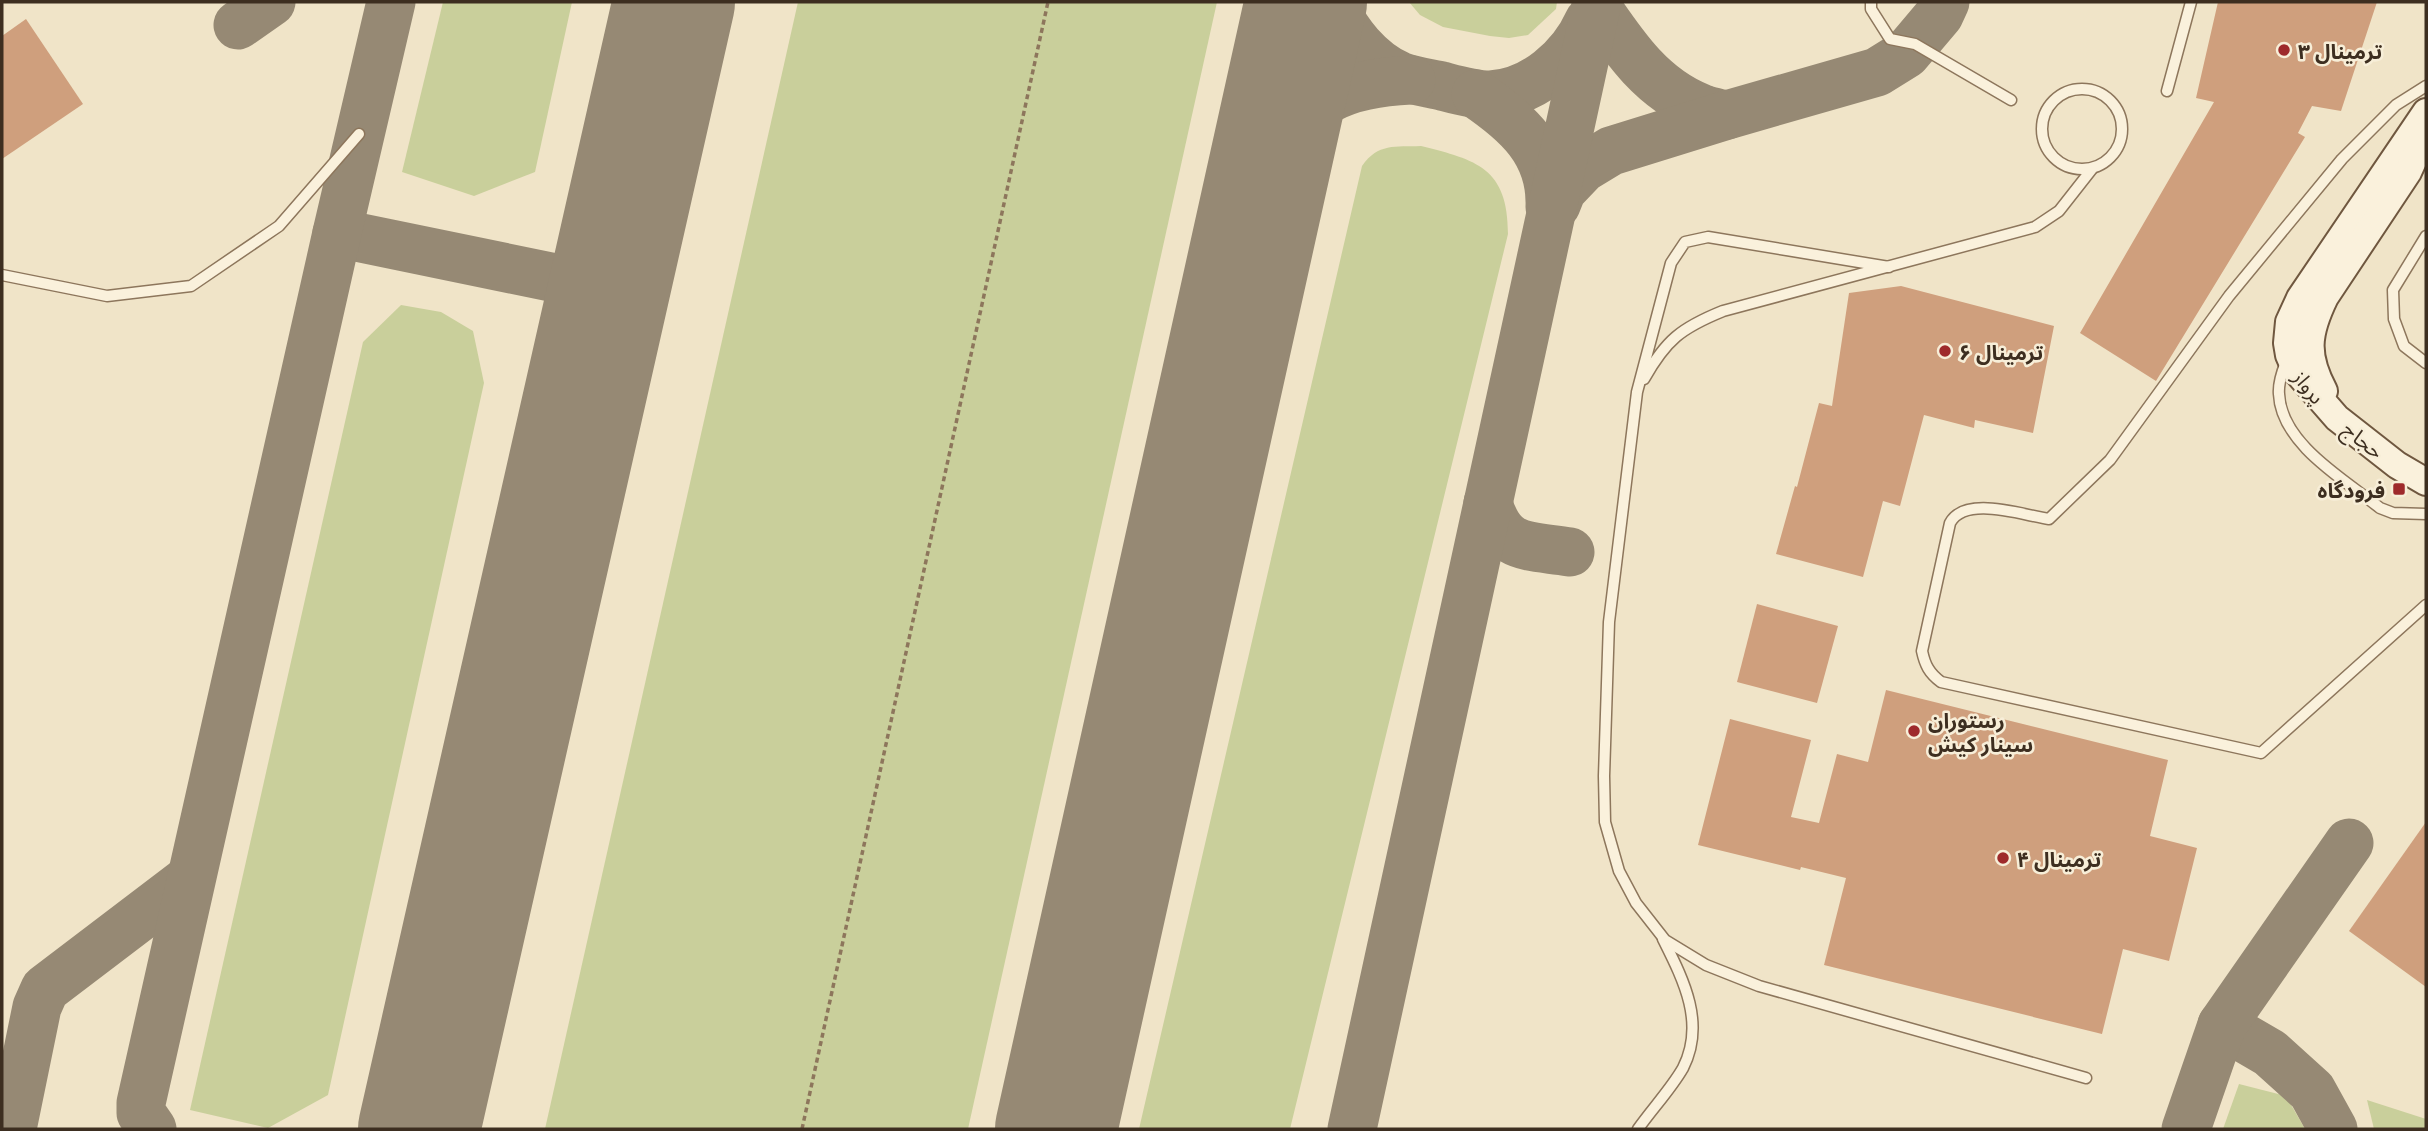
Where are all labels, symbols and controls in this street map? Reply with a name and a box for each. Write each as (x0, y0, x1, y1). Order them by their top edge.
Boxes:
place label: ترمینال ۳ (2298, 36, 2383, 64)
marker: ترمینال ۳ (2276, 42, 2292, 58)
place label: ترمینال ۶ (1959, 337, 2044, 365)
marker: ترمینال ۶ (1937, 343, 1953, 359)
street label: پرواز (2286, 362, 2332, 410)
street label: حجاج (2336, 414, 2390, 466)
place label: فرودگاه (2318, 475, 2385, 503)
marker: فرودگاه (2391, 481, 2407, 497)
place label: رستوران سینار کیش (1928, 705, 2033, 757)
marker: رستوران سینار کیش (1906, 723, 1922, 739)
place label: ترمینال ۴ (2017, 844, 2102, 872)
marker: ترمینال ۴ (1995, 850, 2011, 866)

